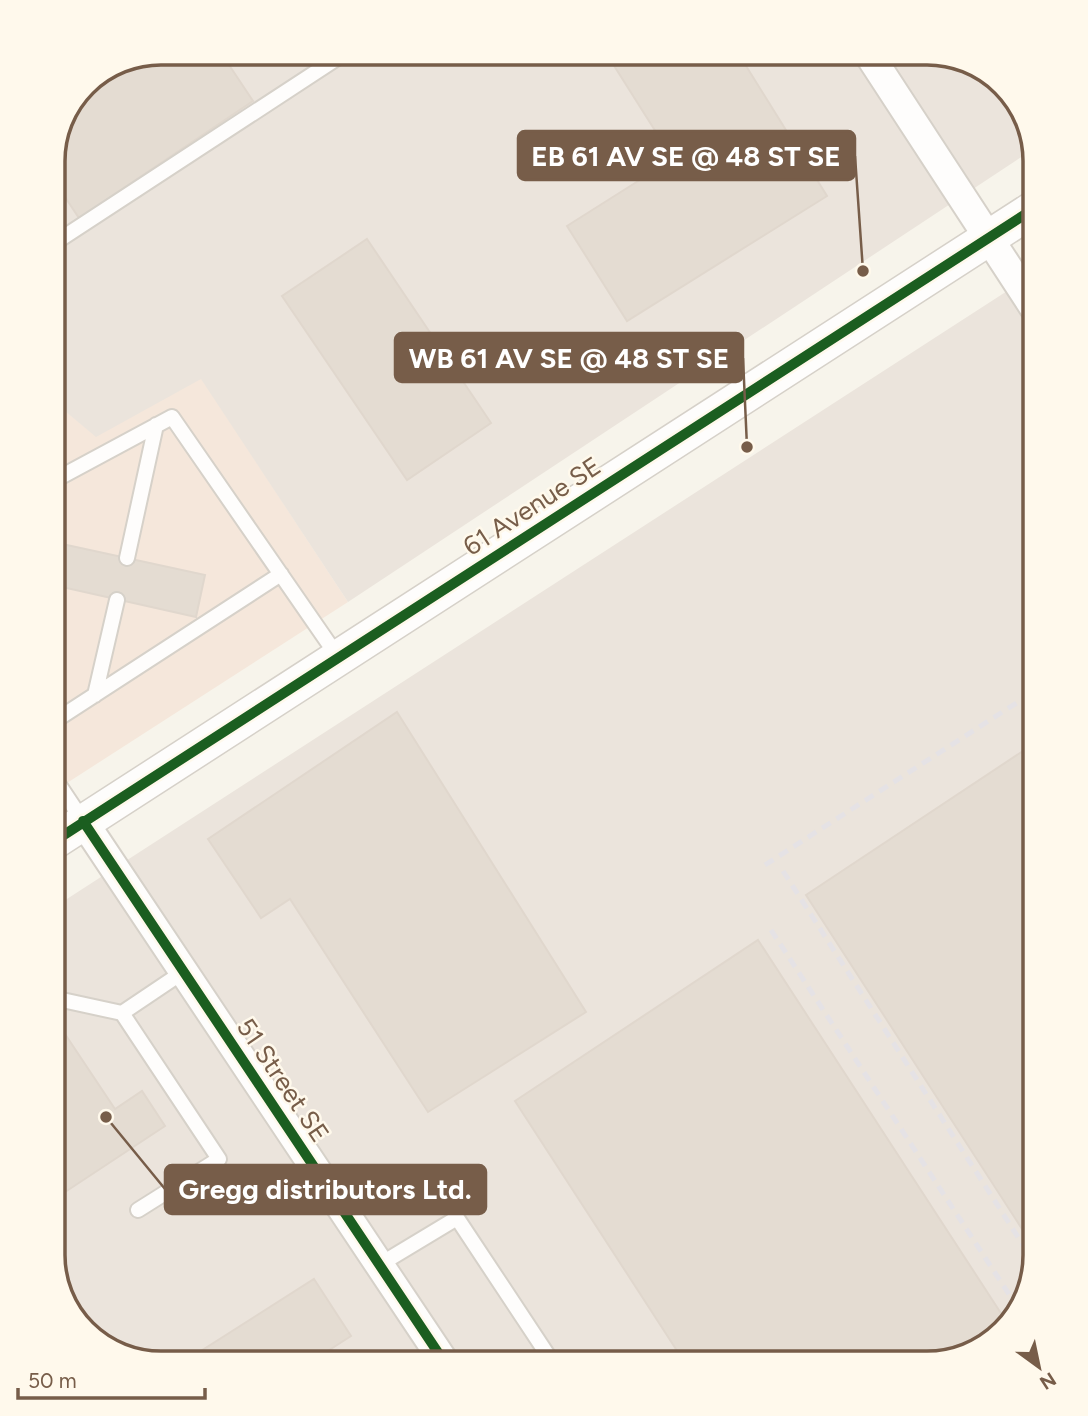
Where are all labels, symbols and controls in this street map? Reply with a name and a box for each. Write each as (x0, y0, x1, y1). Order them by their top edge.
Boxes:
callout: EB 61 AV SE @ 48 ST SE (518, 131, 855, 180)
text: EB 61 AV SE @ 48 ST SE (531, 139, 841, 173)
callout: WB 61 AV SE @ 48 ST SE (395, 333, 743, 382)
text: WB 61 AV SE @ 48 ST SE (409, 341, 729, 375)
street label: 61 Avenue SE (457, 450, 607, 562)
street label: 51 Street SE (230, 1012, 336, 1148)
callout: Gregg distributors Ltd. (165, 1165, 486, 1214)
text: Gregg distributors Ltd. (178, 1172, 472, 1206)
north arrow (1004, 1332, 1074, 1402)
scale bar (18, 1356, 205, 1400)
text: N (1036, 1367, 1060, 1394)
text: 50 m (28, 1368, 77, 1393)

